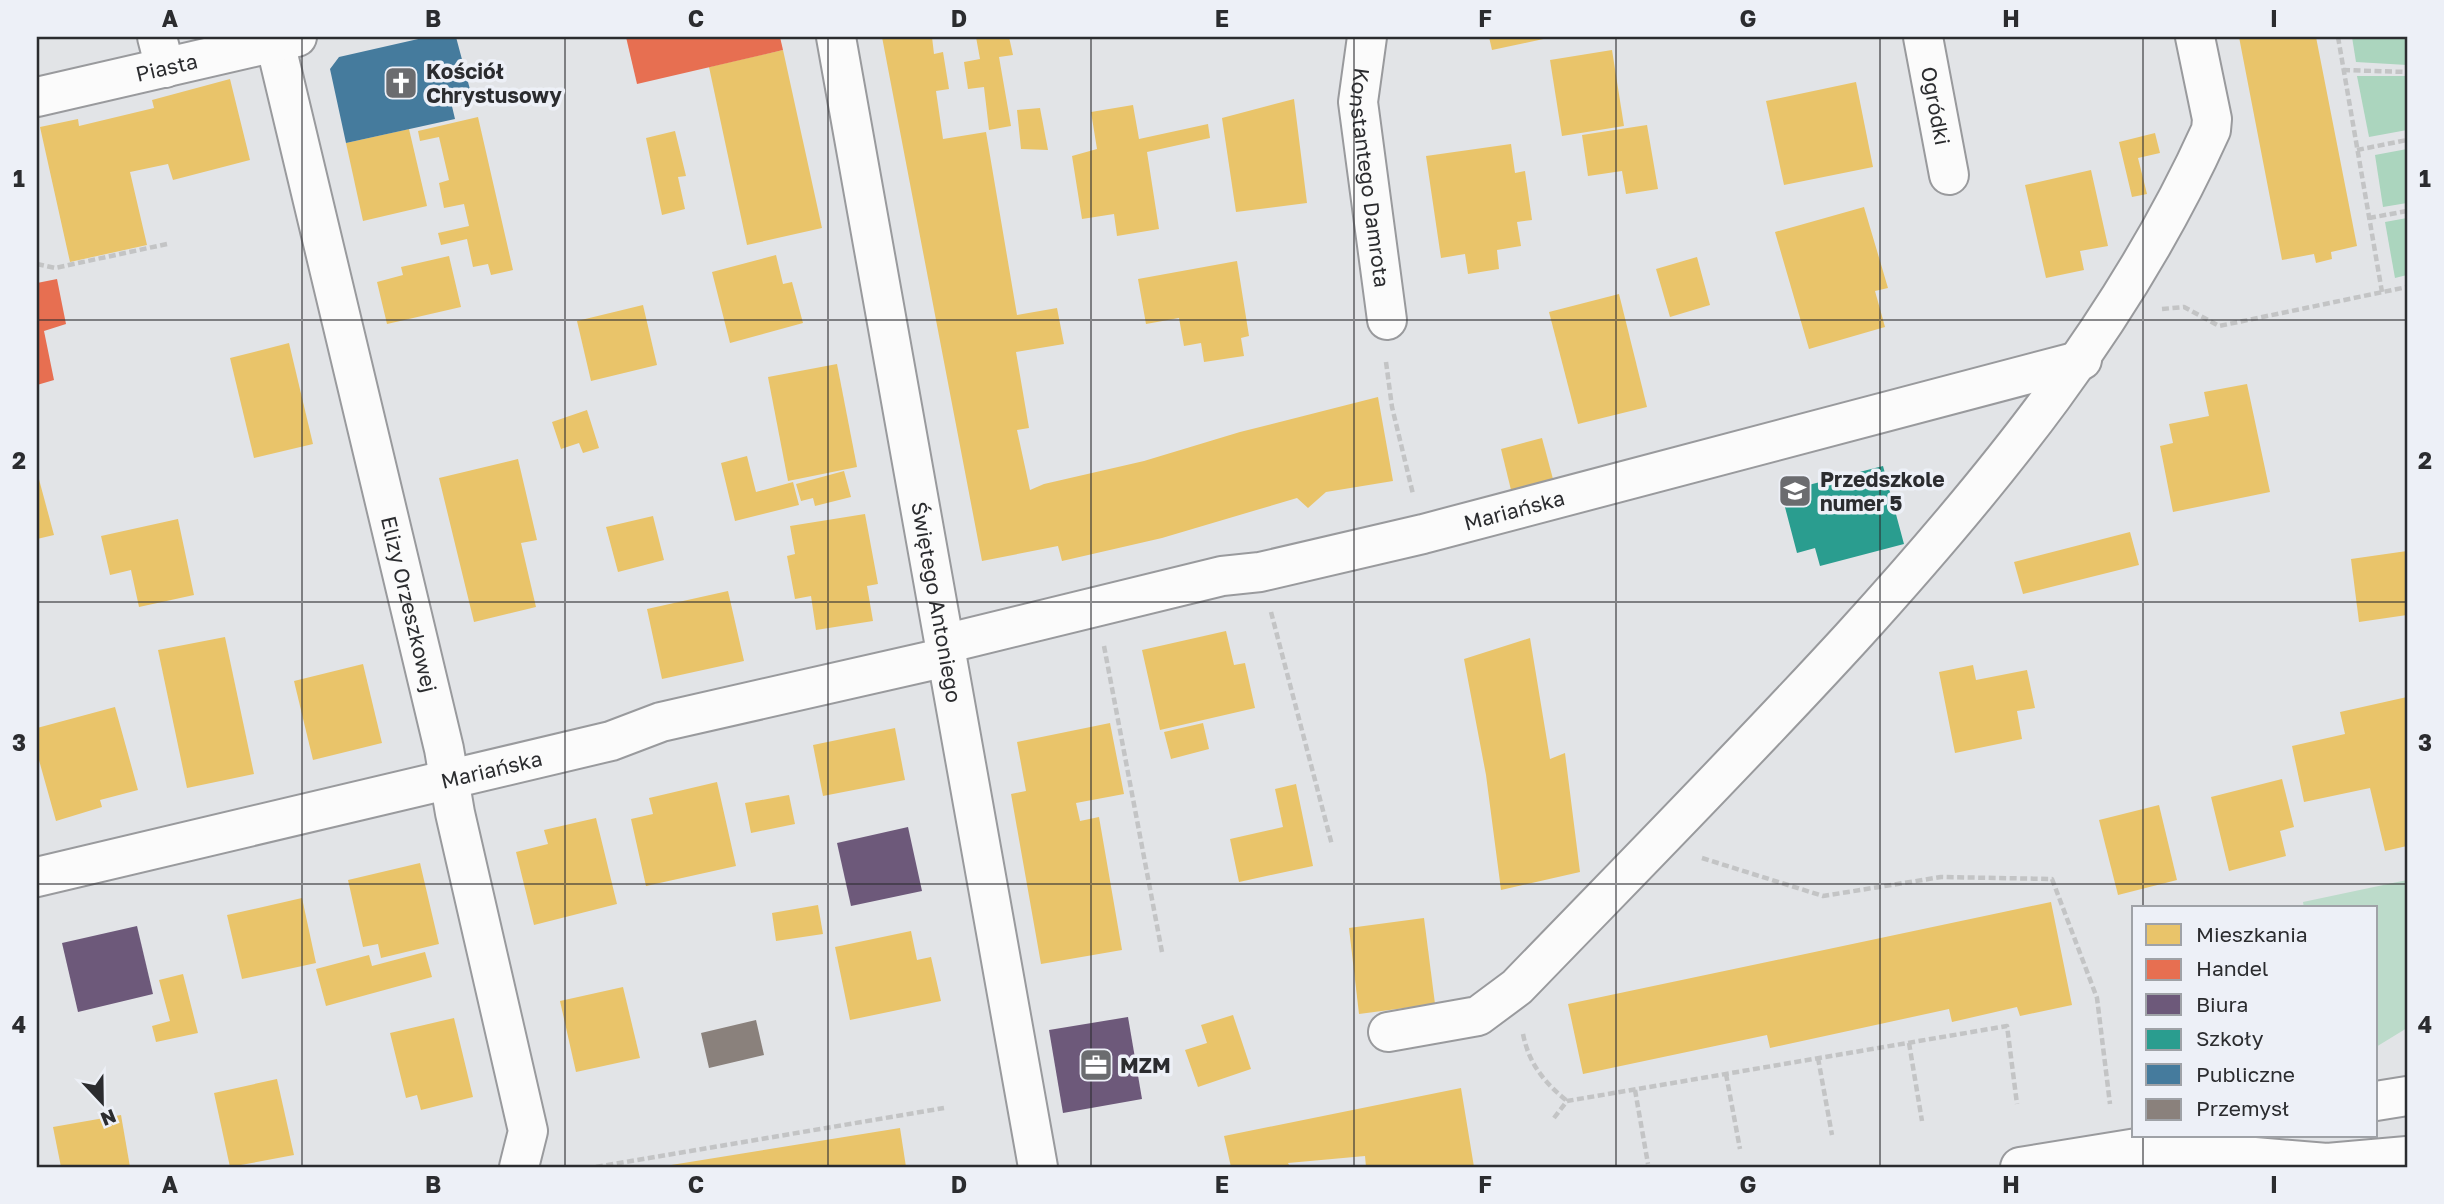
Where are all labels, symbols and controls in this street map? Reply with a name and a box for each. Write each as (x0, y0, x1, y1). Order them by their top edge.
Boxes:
text: A (162, 4, 179, 32)
text: B (425, 4, 441, 32)
text: C (688, 4, 704, 32)
text: D (951, 4, 967, 32)
text: E (1215, 4, 1229, 32)
text: F (1478, 4, 1492, 32)
text: G (1740, 4, 1756, 32)
text: H (2002, 4, 2020, 32)
text: I (2270, 4, 2278, 32)
street label: Piasta (133, 47, 200, 87)
place label: Kościół Chrystusowy (426, 58, 562, 108)
church icon: Kościół Chrystusowy (382, 64, 420, 102)
street label: Ogródki (1916, 64, 1956, 147)
street label: Konstantego Damrota (1344, 66, 1396, 289)
text: 1 (13, 164, 25, 192)
text: 1 (2419, 164, 2431, 192)
text: 2 (12, 446, 26, 474)
text: 2 (2418, 446, 2432, 474)
place label: Przedszkole numer 5 (1820, 466, 1945, 516)
school or university icon: Przedszkole numer 5 (1776, 472, 1814, 510)
street label: Mariańska (1461, 484, 1567, 536)
street label: Świętego Antoniego (906, 500, 968, 705)
street label: Elizy Orzeszkowej (376, 513, 443, 695)
text: 3 (12, 728, 26, 756)
text: 3 (2418, 728, 2432, 756)
street label: Mariańska (438, 745, 545, 794)
legend (2132, 906, 2378, 1138)
text: Mieszkania (2196, 921, 2308, 947)
text: Handel (2196, 955, 2269, 981)
text: Biura (2196, 991, 2248, 1017)
text: 4 (12, 1010, 26, 1038)
text: 4 (2418, 1010, 2432, 1038)
text: Szkoły (2196, 1025, 2264, 1051)
office icon: MZM (1077, 1046, 1115, 1084)
place label: MZM (1120, 1052, 1171, 1078)
text: Publiczne (2196, 1061, 2295, 1087)
north arrow (66, 1068, 136, 1138)
text: Przemysł (2196, 1095, 2289, 1121)
text: N (98, 1105, 120, 1132)
text: A (162, 1170, 179, 1198)
text: B (425, 1170, 441, 1198)
text: C (688, 1170, 704, 1198)
text: D (951, 1170, 967, 1198)
text: E (1215, 1170, 1229, 1198)
text: F (1478, 1170, 1492, 1198)
text: G (1740, 1170, 1756, 1198)
text: H (2002, 1170, 2020, 1198)
text: I (2270, 1170, 2278, 1198)

